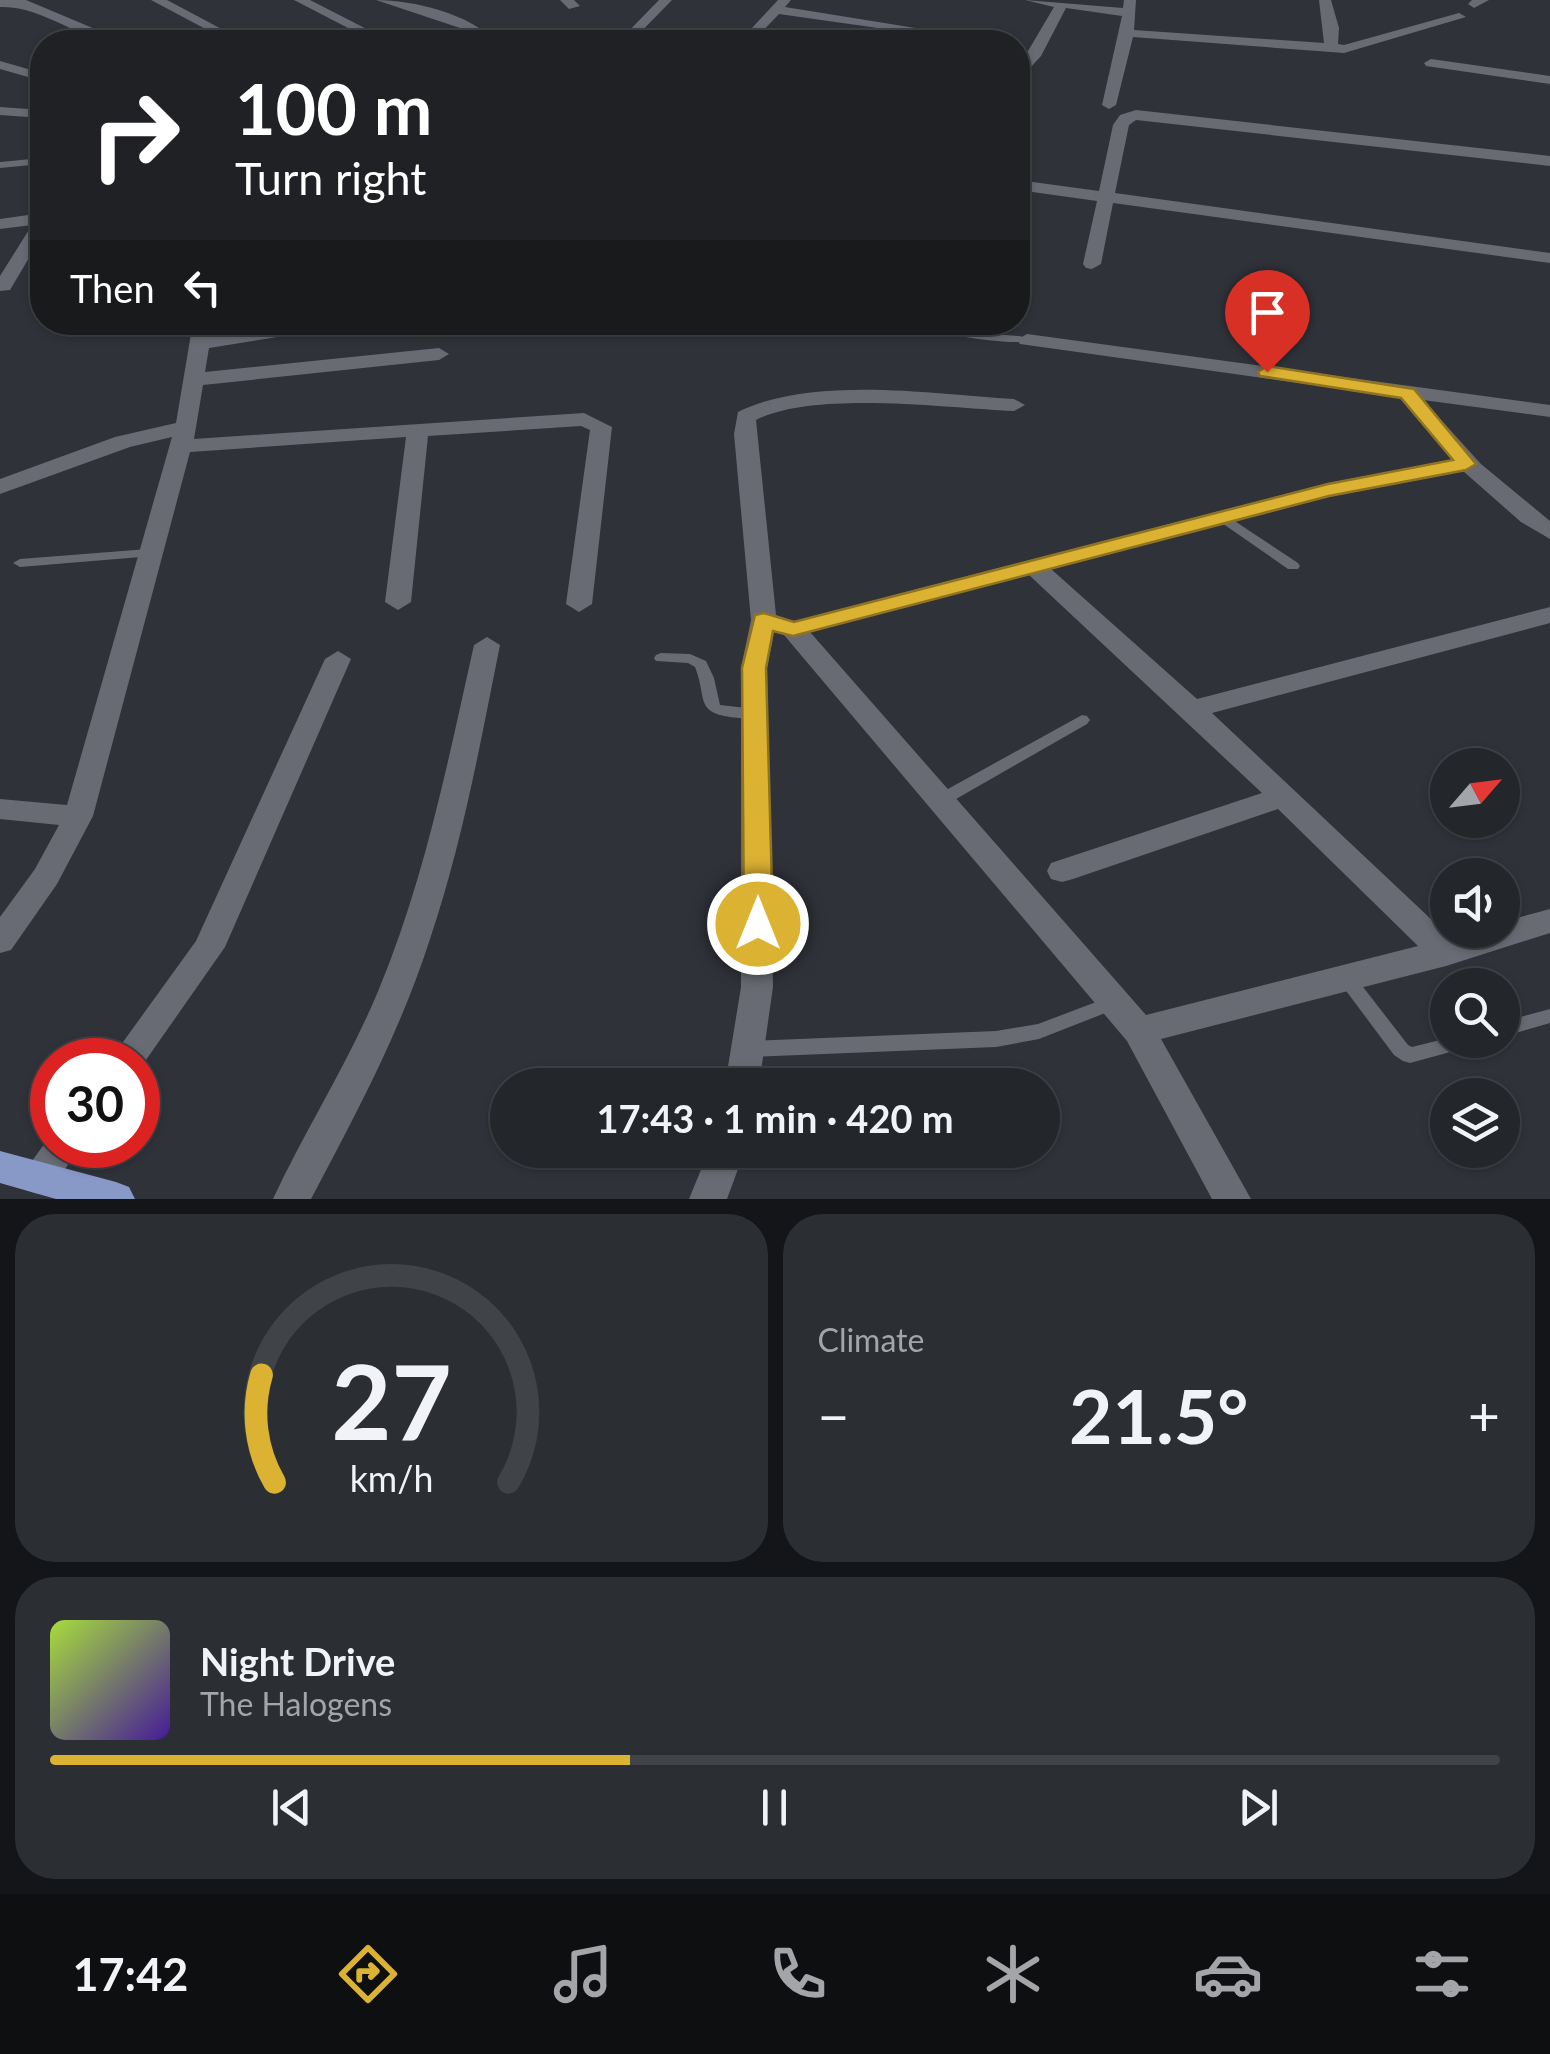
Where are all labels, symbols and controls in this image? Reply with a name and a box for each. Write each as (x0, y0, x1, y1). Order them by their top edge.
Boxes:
text: 100 m (235, 66, 432, 150)
icon: right (70, 70, 200, 200)
text: Turn right (235, 151, 426, 205)
icon: left (175, 260, 230, 315)
text: Then (70, 265, 155, 311)
pin (1225, 270, 1310, 373)
icon: arrive (1240, 285, 1295, 340)
north arrow (1430, 748, 1520, 838)
map controls (1430, 748, 1520, 1168)
button: sound (1430, 858, 1520, 948)
position arrow (706, 872, 810, 976)
button: search (1430, 968, 1520, 1058)
speed limit sign: 30 (30, 1038, 160, 1168)
button: layers (1430, 1078, 1520, 1168)
text: 17:43 · 1 min · 420 m (596, 1095, 954, 1141)
text: Climate (818, 1320, 924, 1359)
text: 27 (331, 1337, 452, 1462)
text: 21.5° (1069, 1370, 1248, 1460)
text: − (818, 1382, 849, 1448)
text: + (1468, 1382, 1500, 1448)
text: km/h (349, 1457, 433, 1500)
text: Night Drive (200, 1638, 395, 1684)
text: The Halogens (200, 1684, 392, 1723)
icon: previous (264, 1780, 319, 1835)
icon: pause (747, 1780, 802, 1835)
icon: next (1231, 1780, 1286, 1835)
icon: directions (333, 1939, 403, 2009)
icon: music (548, 1939, 618, 2009)
icon: phone (763, 1939, 833, 2009)
icon: climate (978, 1939, 1048, 2009)
icon: car (1193, 1939, 1263, 2009)
icon: filters (1407, 1939, 1477, 2009)
text: 17:42 (72, 1947, 188, 2001)

